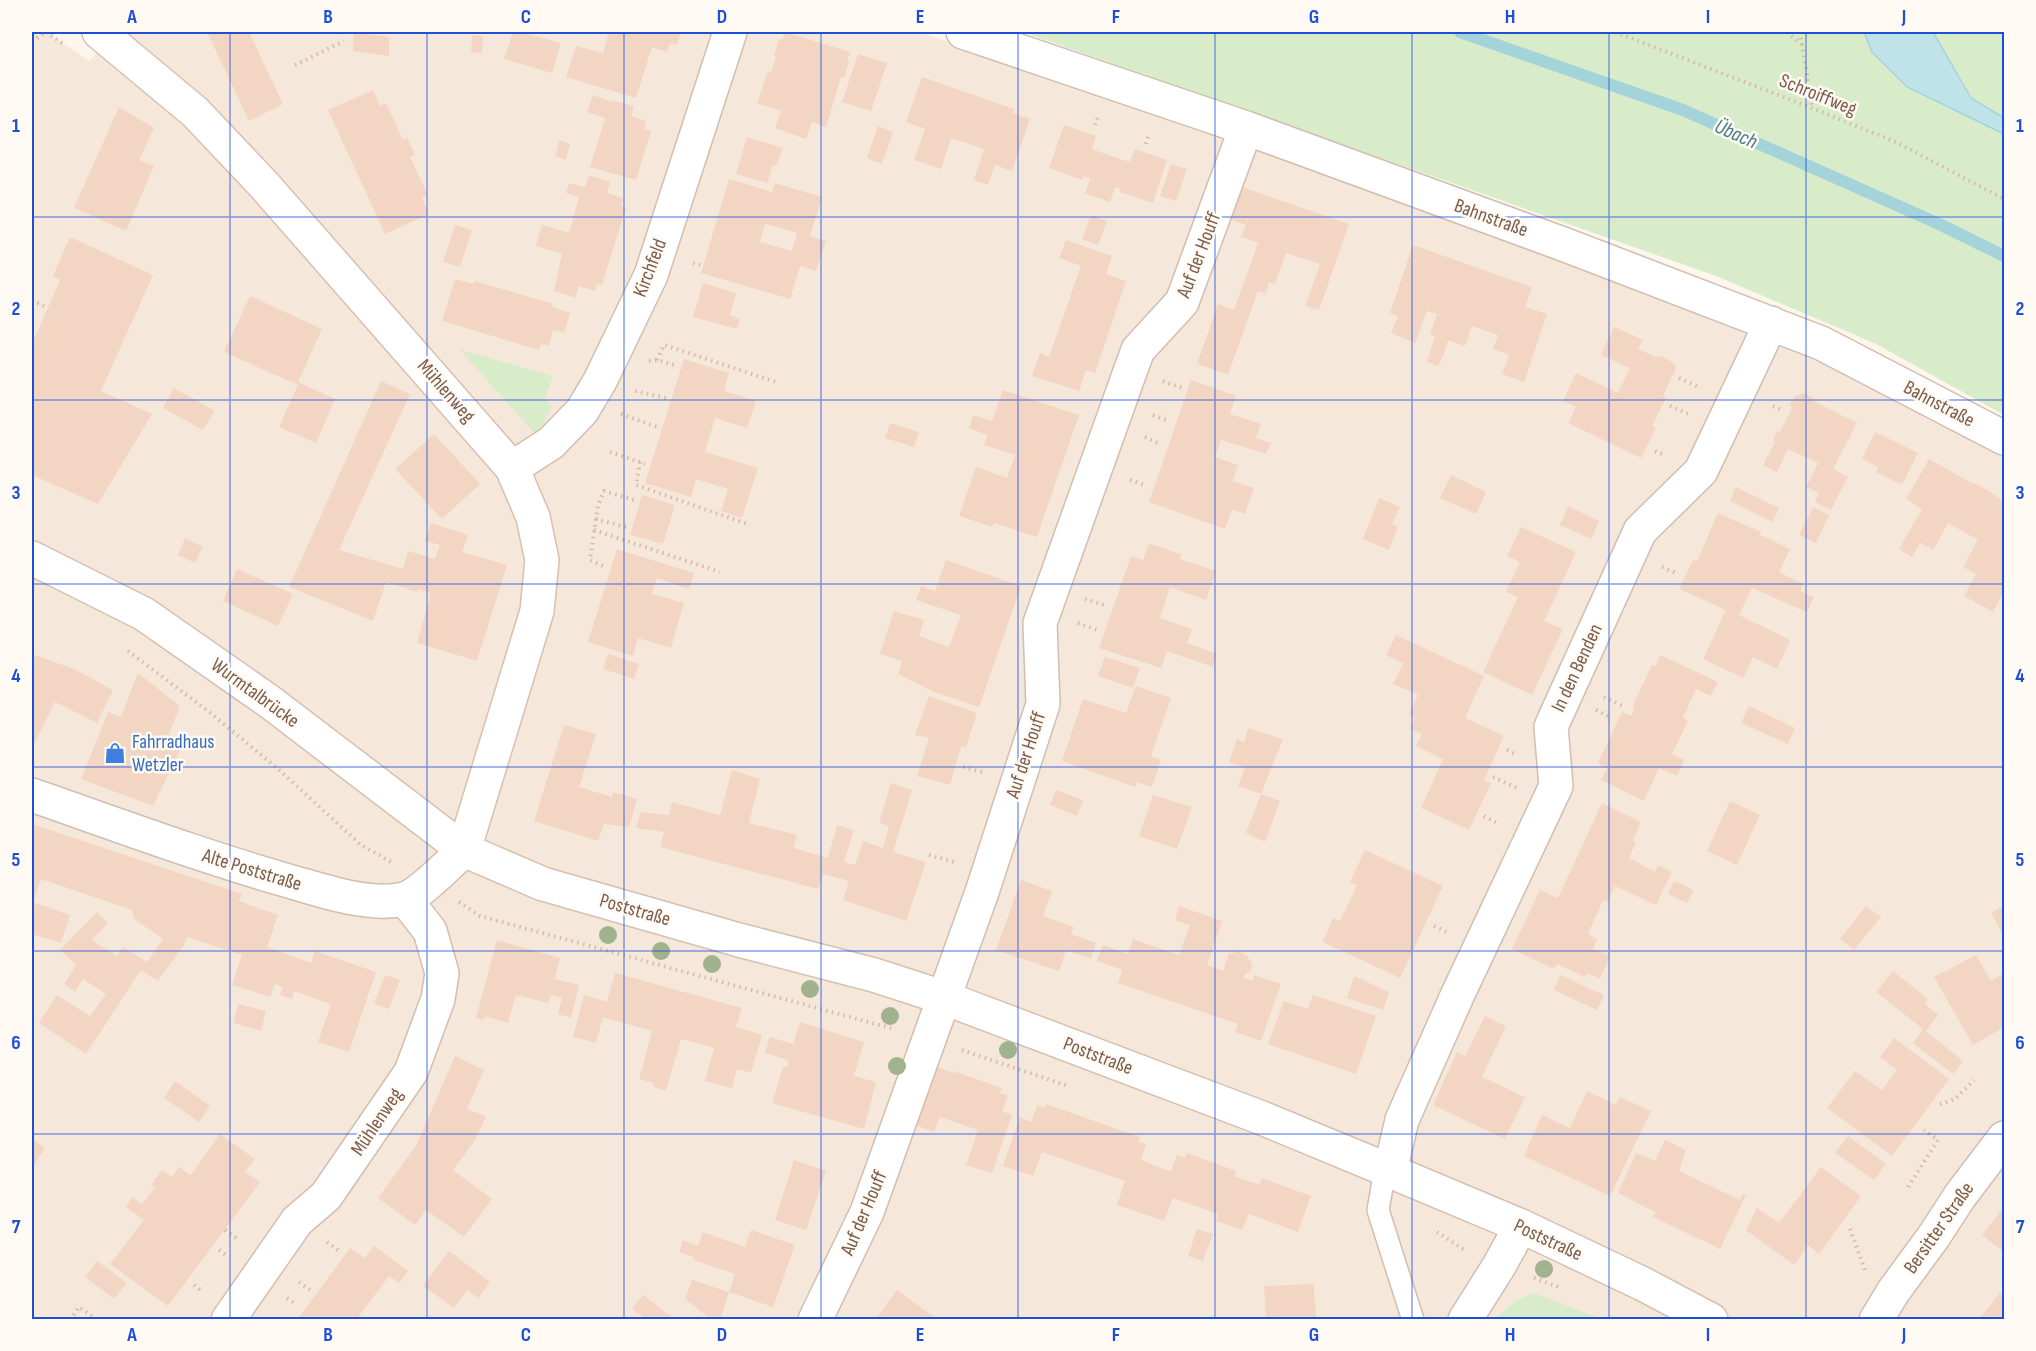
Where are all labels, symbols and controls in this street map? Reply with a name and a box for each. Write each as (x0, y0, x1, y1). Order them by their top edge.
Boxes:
text: A (126, 5, 137, 29)
text: B (323, 5, 333, 29)
text: C (521, 5, 531, 29)
text: D (717, 5, 727, 29)
text: E (916, 5, 924, 29)
text: F (1112, 5, 1120, 29)
text: G (1309, 5, 1319, 29)
text: H (1505, 5, 1515, 29)
text: I (1706, 5, 1710, 29)
text: J (1901, 5, 1906, 29)
street label: Schroiffweg (1776, 69, 1860, 121)
text: 1 (12, 114, 20, 138)
water label: Übach (1711, 114, 1761, 154)
text: 1 (2016, 114, 2024, 138)
street label: Bahnstraße (1451, 194, 1531, 242)
street label: Auf der Houff (1171, 208, 1226, 302)
street label: Kirchfeld (628, 236, 672, 300)
text: 2 (12, 297, 20, 321)
text: 2 (2016, 297, 2024, 321)
street label: Mühlenweg (412, 354, 480, 428)
street label: Bahnstraße (1900, 375, 1978, 433)
text: 3 (12, 481, 21, 505)
text: 3 (2016, 481, 2025, 505)
street label: In den Benden (1546, 620, 1608, 716)
street label: Wurmtalbrücke (206, 653, 304, 733)
text: 4 (11, 664, 21, 688)
text: 4 (2015, 664, 2025, 688)
street label: Auf der Houff (1000, 708, 1051, 802)
place label: Fahrradhaus Wetzler (132, 730, 214, 777)
shop icon: Fahrradhaus Wetzler (103, 741, 127, 765)
street label: Alte Poststraße (199, 843, 304, 896)
text: 5 (12, 848, 21, 872)
text: 5 (2016, 848, 2025, 872)
street label: Poststraße (597, 888, 673, 932)
text: 6 (11, 1031, 21, 1055)
text: 6 (2015, 1031, 2025, 1055)
street label: Poststraße (1060, 1032, 1136, 1080)
street label: Mühlenweg (346, 1084, 408, 1160)
street label: Auf der Houff (835, 1167, 893, 1260)
street label: Bersitter Straße (1899, 1178, 1979, 1278)
street label: Poststraße (1510, 1214, 1586, 1266)
text: 7 (12, 1215, 21, 1239)
text: 7 (2016, 1215, 2025, 1239)
text: A (126, 1323, 137, 1347)
text: B (323, 1323, 333, 1347)
text: C (521, 1323, 531, 1347)
text: D (717, 1323, 727, 1347)
text: E (916, 1323, 924, 1347)
text: F (1112, 1323, 1120, 1347)
text: G (1309, 1323, 1319, 1347)
text: H (1505, 1323, 1515, 1347)
text: I (1706, 1323, 1710, 1347)
text: J (1901, 1323, 1906, 1347)

